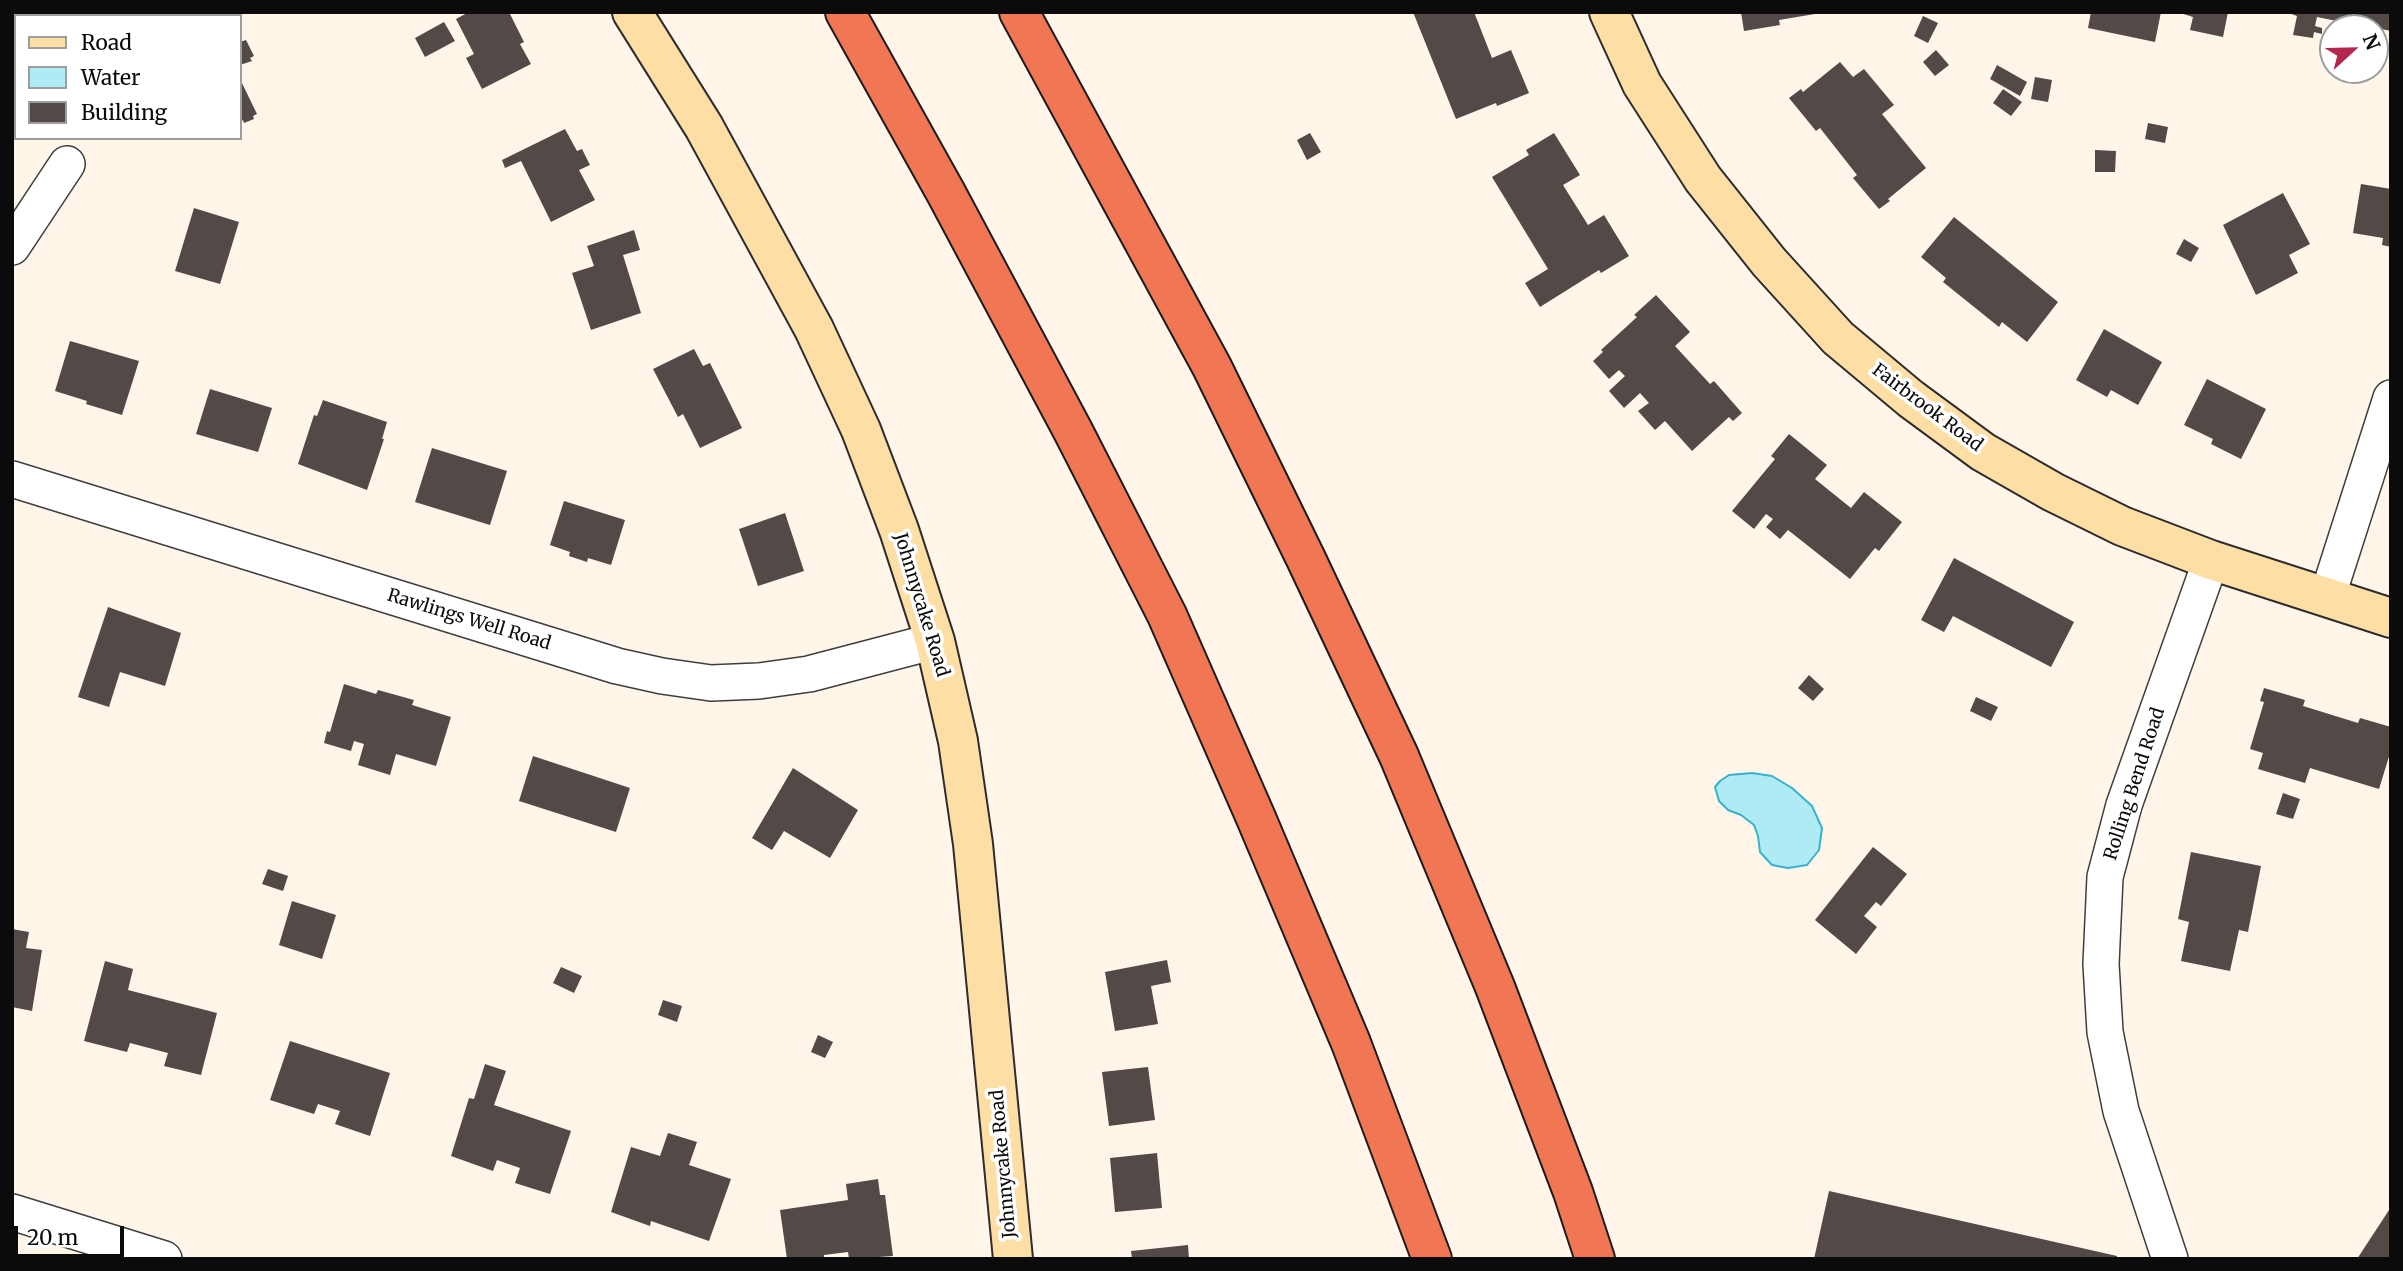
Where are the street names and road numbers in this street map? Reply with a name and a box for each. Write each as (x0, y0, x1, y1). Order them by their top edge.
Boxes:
street label: Fairbrook Road (1868, 359, 1986, 457)
street label: Johnnycake Road (889, 531, 953, 679)
street label: Rawlings Well Road (385, 585, 553, 655)
street label: Rolling Bend Road (2100, 705, 2170, 863)
street label: Johnnycake Road (987, 1089, 1021, 1239)

